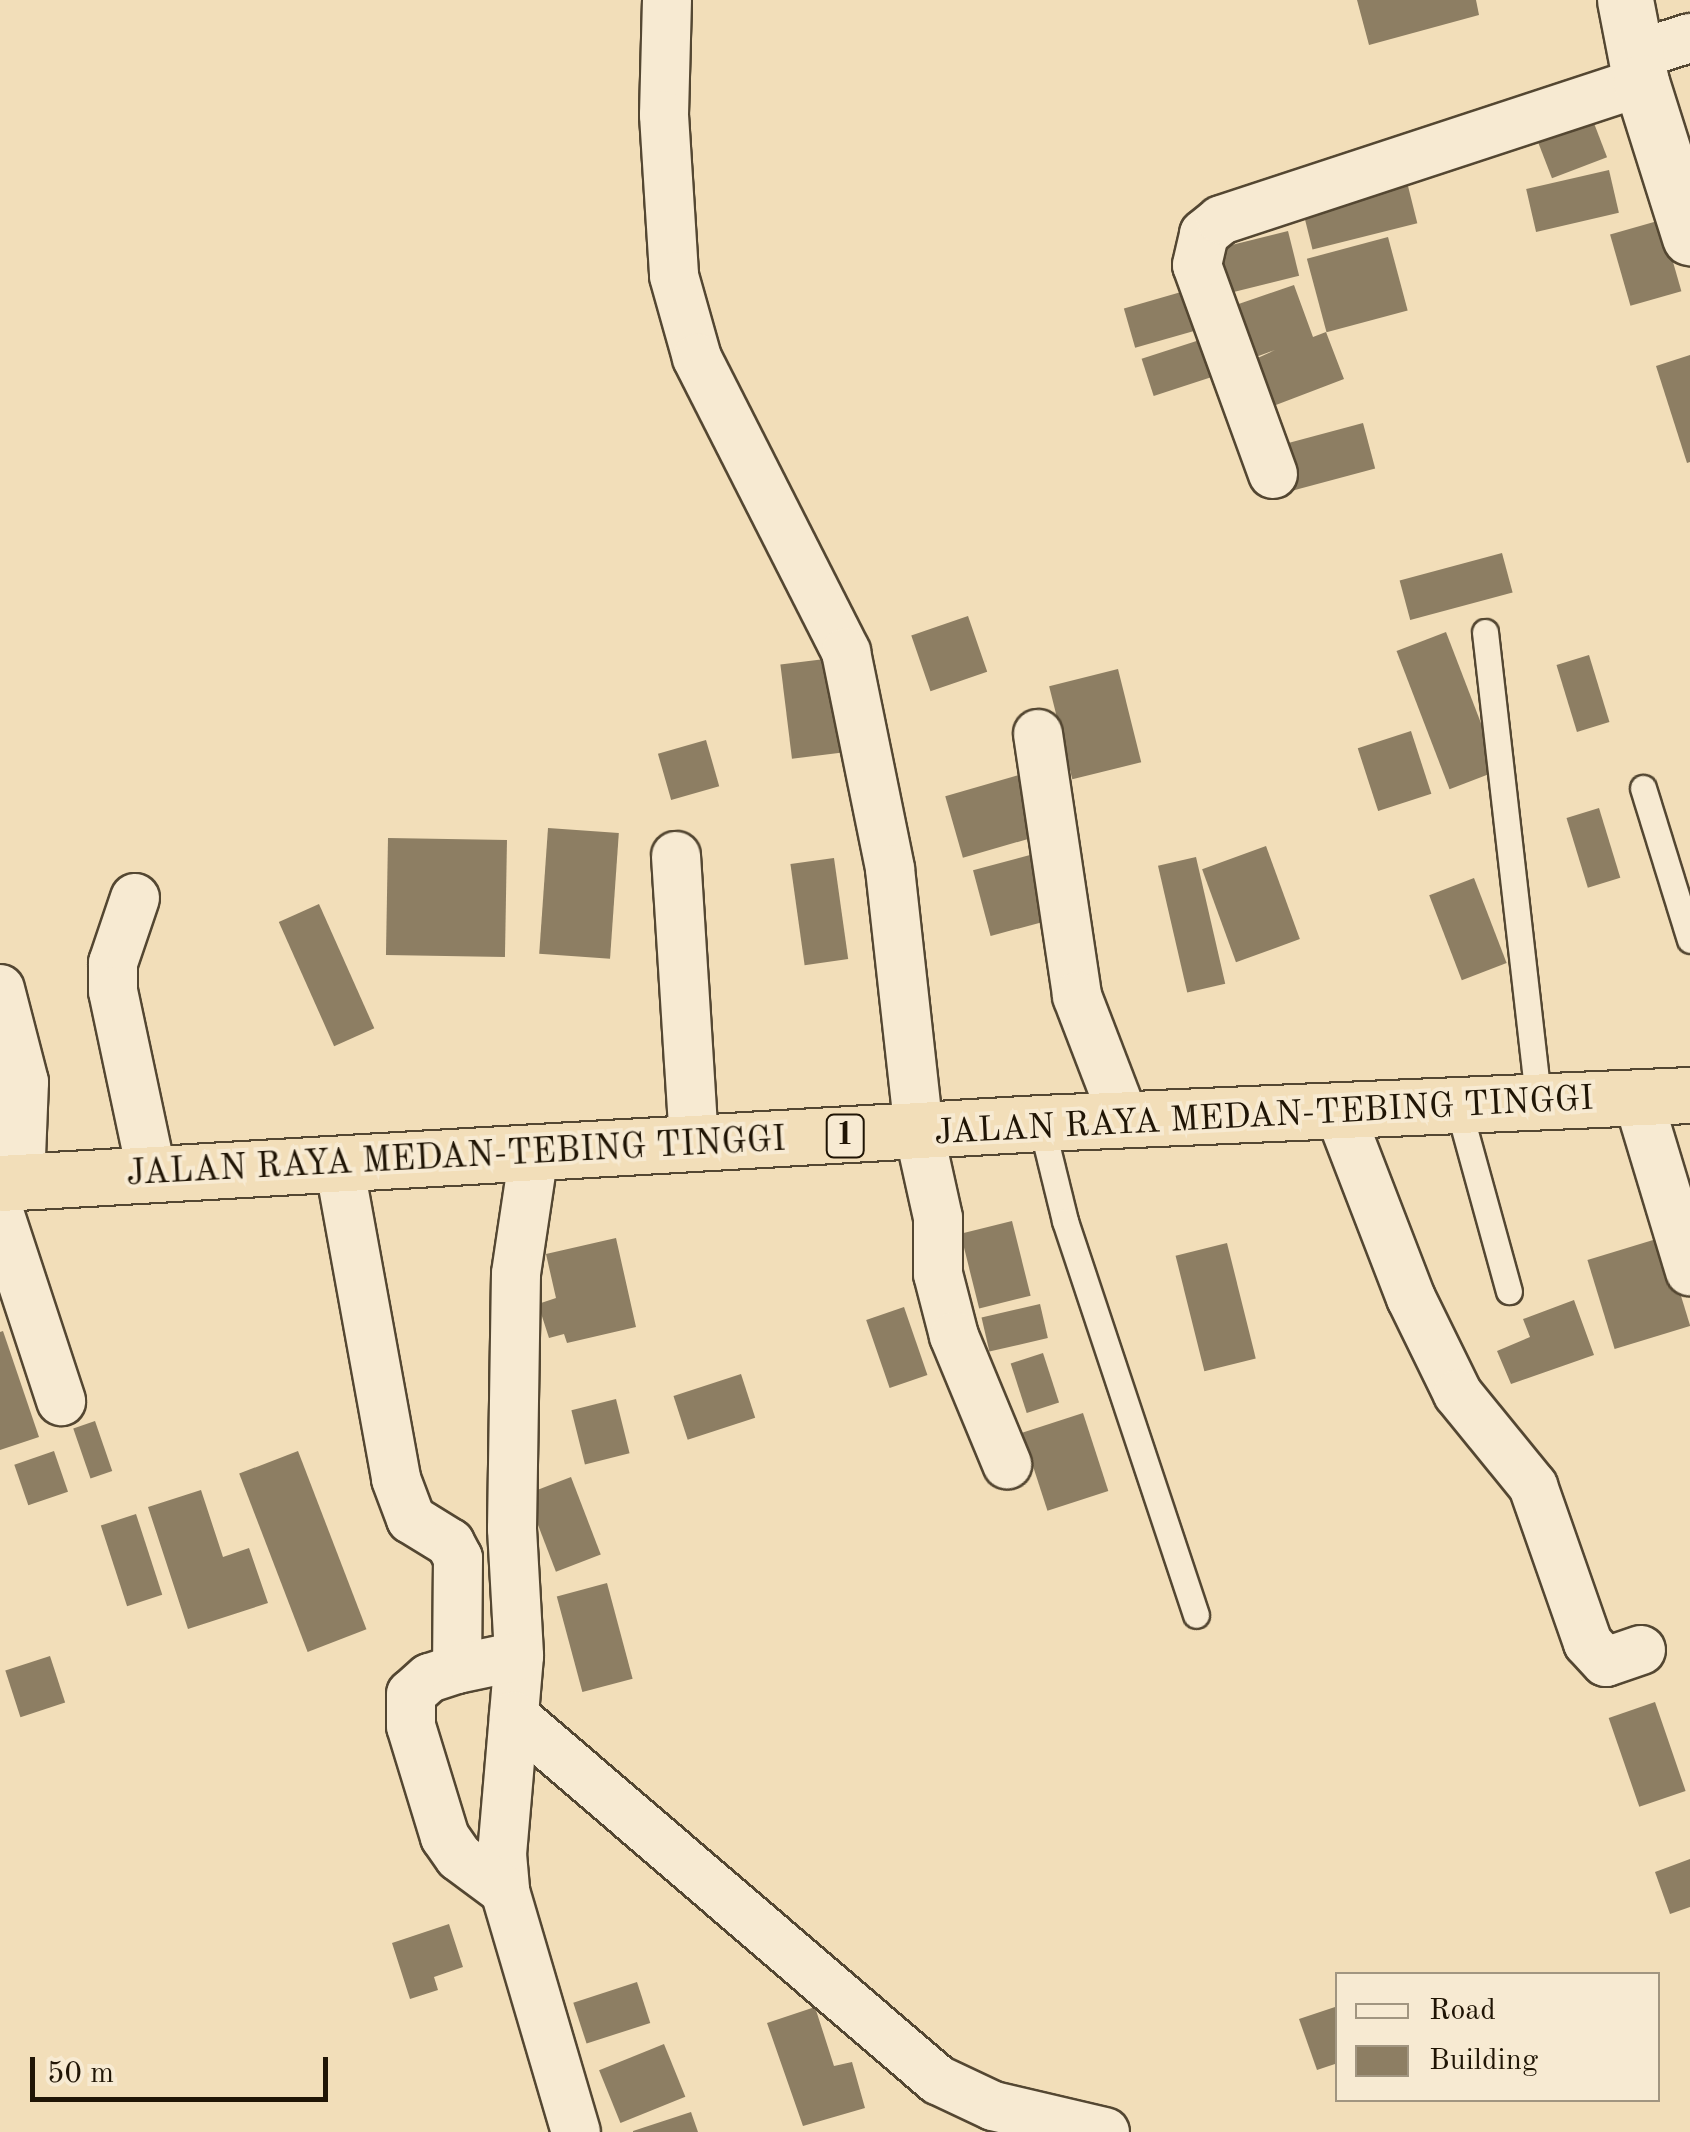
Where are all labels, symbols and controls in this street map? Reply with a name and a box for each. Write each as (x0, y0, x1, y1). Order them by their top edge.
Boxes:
street label: JALAN RAYA MEDAN-TEBING TINGGI (933, 1079, 1595, 1155)
road number: 1 (825, 1109, 865, 1163)
street label: JALAN RAYA MEDAN-TEBING TINGGI (125, 1120, 787, 1196)
legend (1335, 1972, 1660, 2102)
text: Road (1429, 1996, 1496, 2026)
scale bar (35, 2037, 332, 2099)
text: Building (1429, 2046, 1538, 2076)
text: 50 m (47, 2059, 114, 2089)

